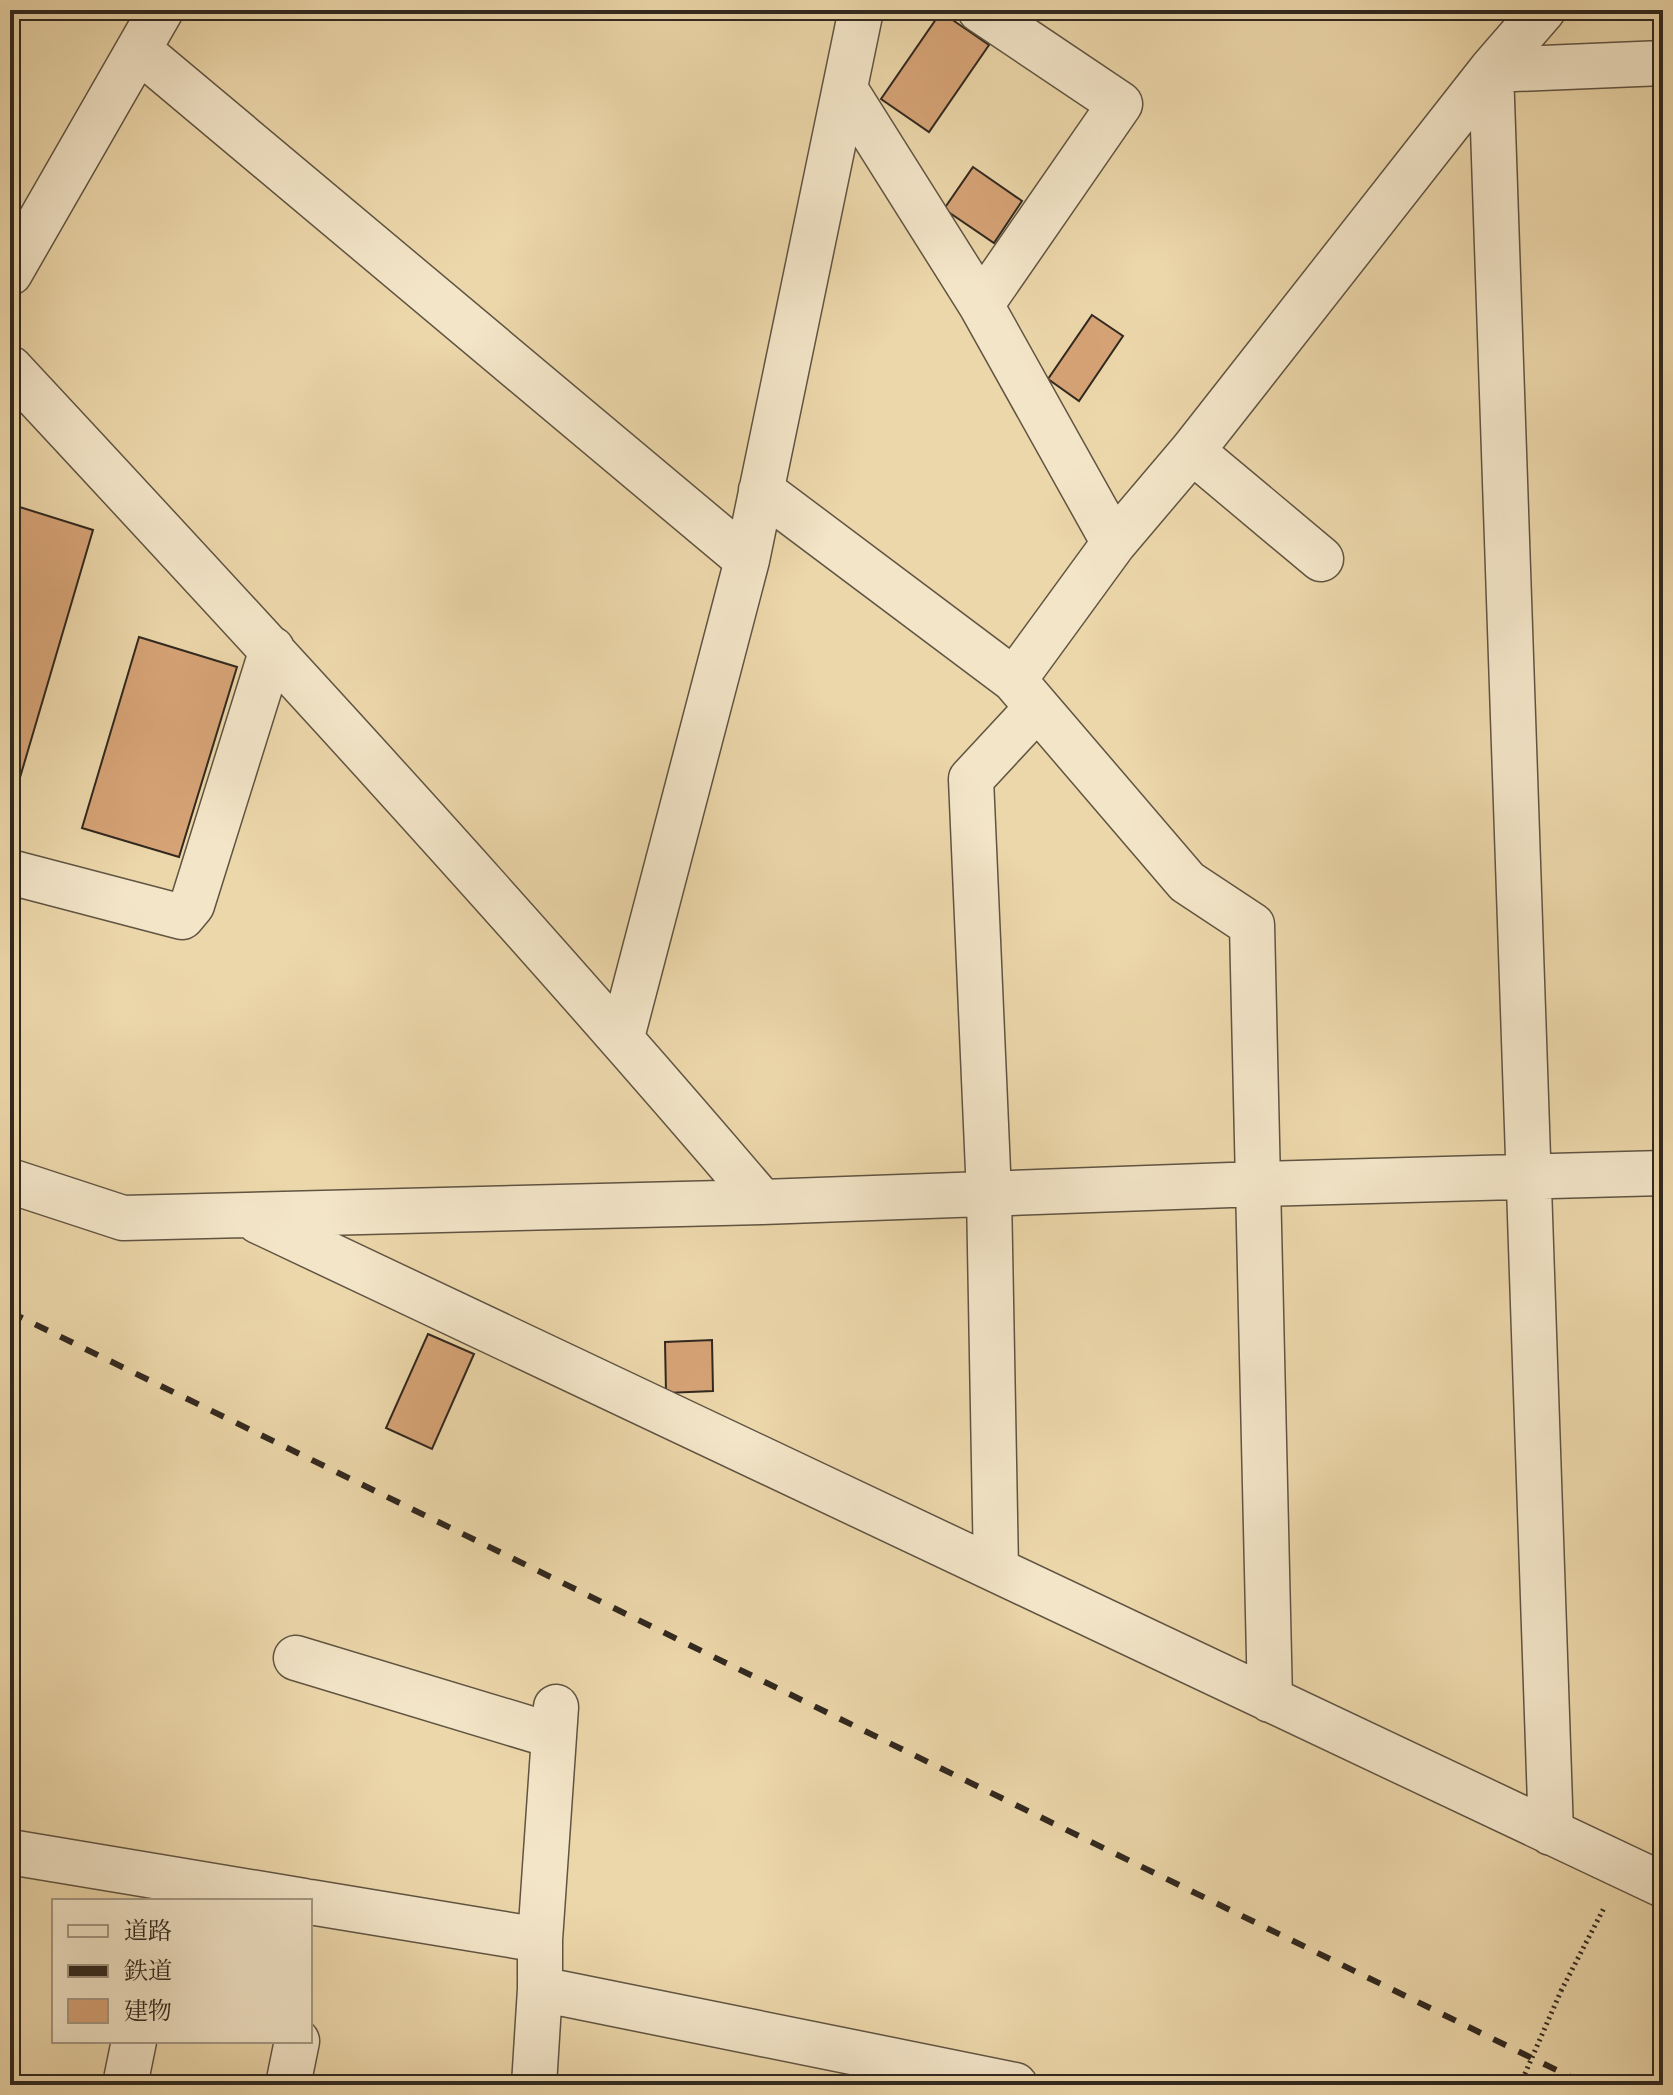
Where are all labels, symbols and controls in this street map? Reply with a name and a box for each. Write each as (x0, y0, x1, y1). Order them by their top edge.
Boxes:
legend (52, 1899, 312, 2043)
text: 道路 (124, 1915, 172, 1946)
text: 鉄道 (124, 1955, 172, 1986)
text: 建物 (124, 1995, 172, 2026)

